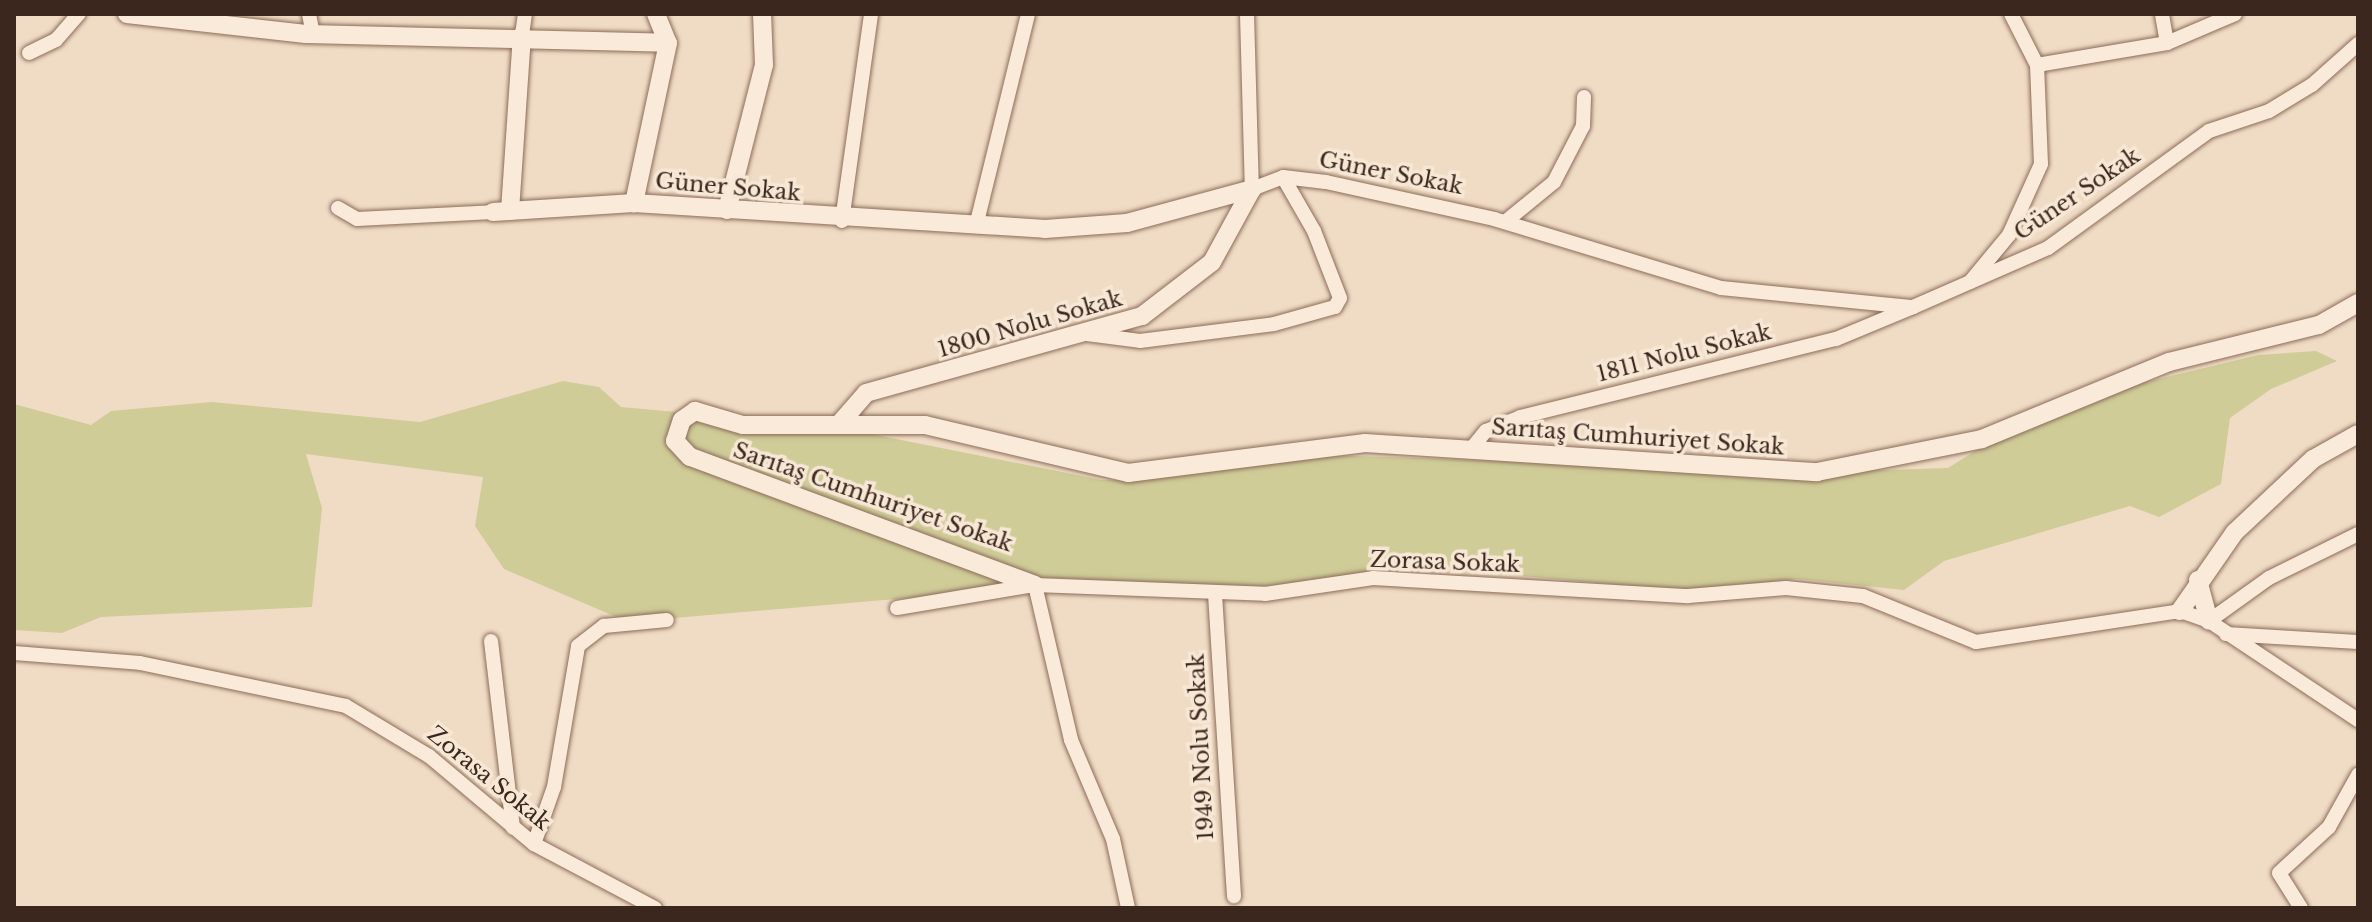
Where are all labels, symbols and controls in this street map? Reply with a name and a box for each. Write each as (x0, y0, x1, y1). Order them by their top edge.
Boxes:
street label: Güner Sokak (2009, 142, 2145, 246)
street label: Güner Sokak (1317, 146, 1465, 200)
street label: Güner Sokak (654, 167, 802, 207)
street label: 1800 Nolu Sokak (935, 285, 1125, 363)
street label: 1811 Nolu Sokak (1594, 319, 1774, 387)
street label: Sarıtaş Cumhuriyet Sokak (1491, 414, 1785, 460)
street label: Sarıtaş Cumhuriyet Sokak (730, 437, 1016, 557)
street label: Zorasa Sokak (1369, 546, 1521, 578)
street label: 1949 Nolu Sokak (1183, 653, 1219, 841)
street label: Zorasa Sokak (422, 720, 556, 836)

